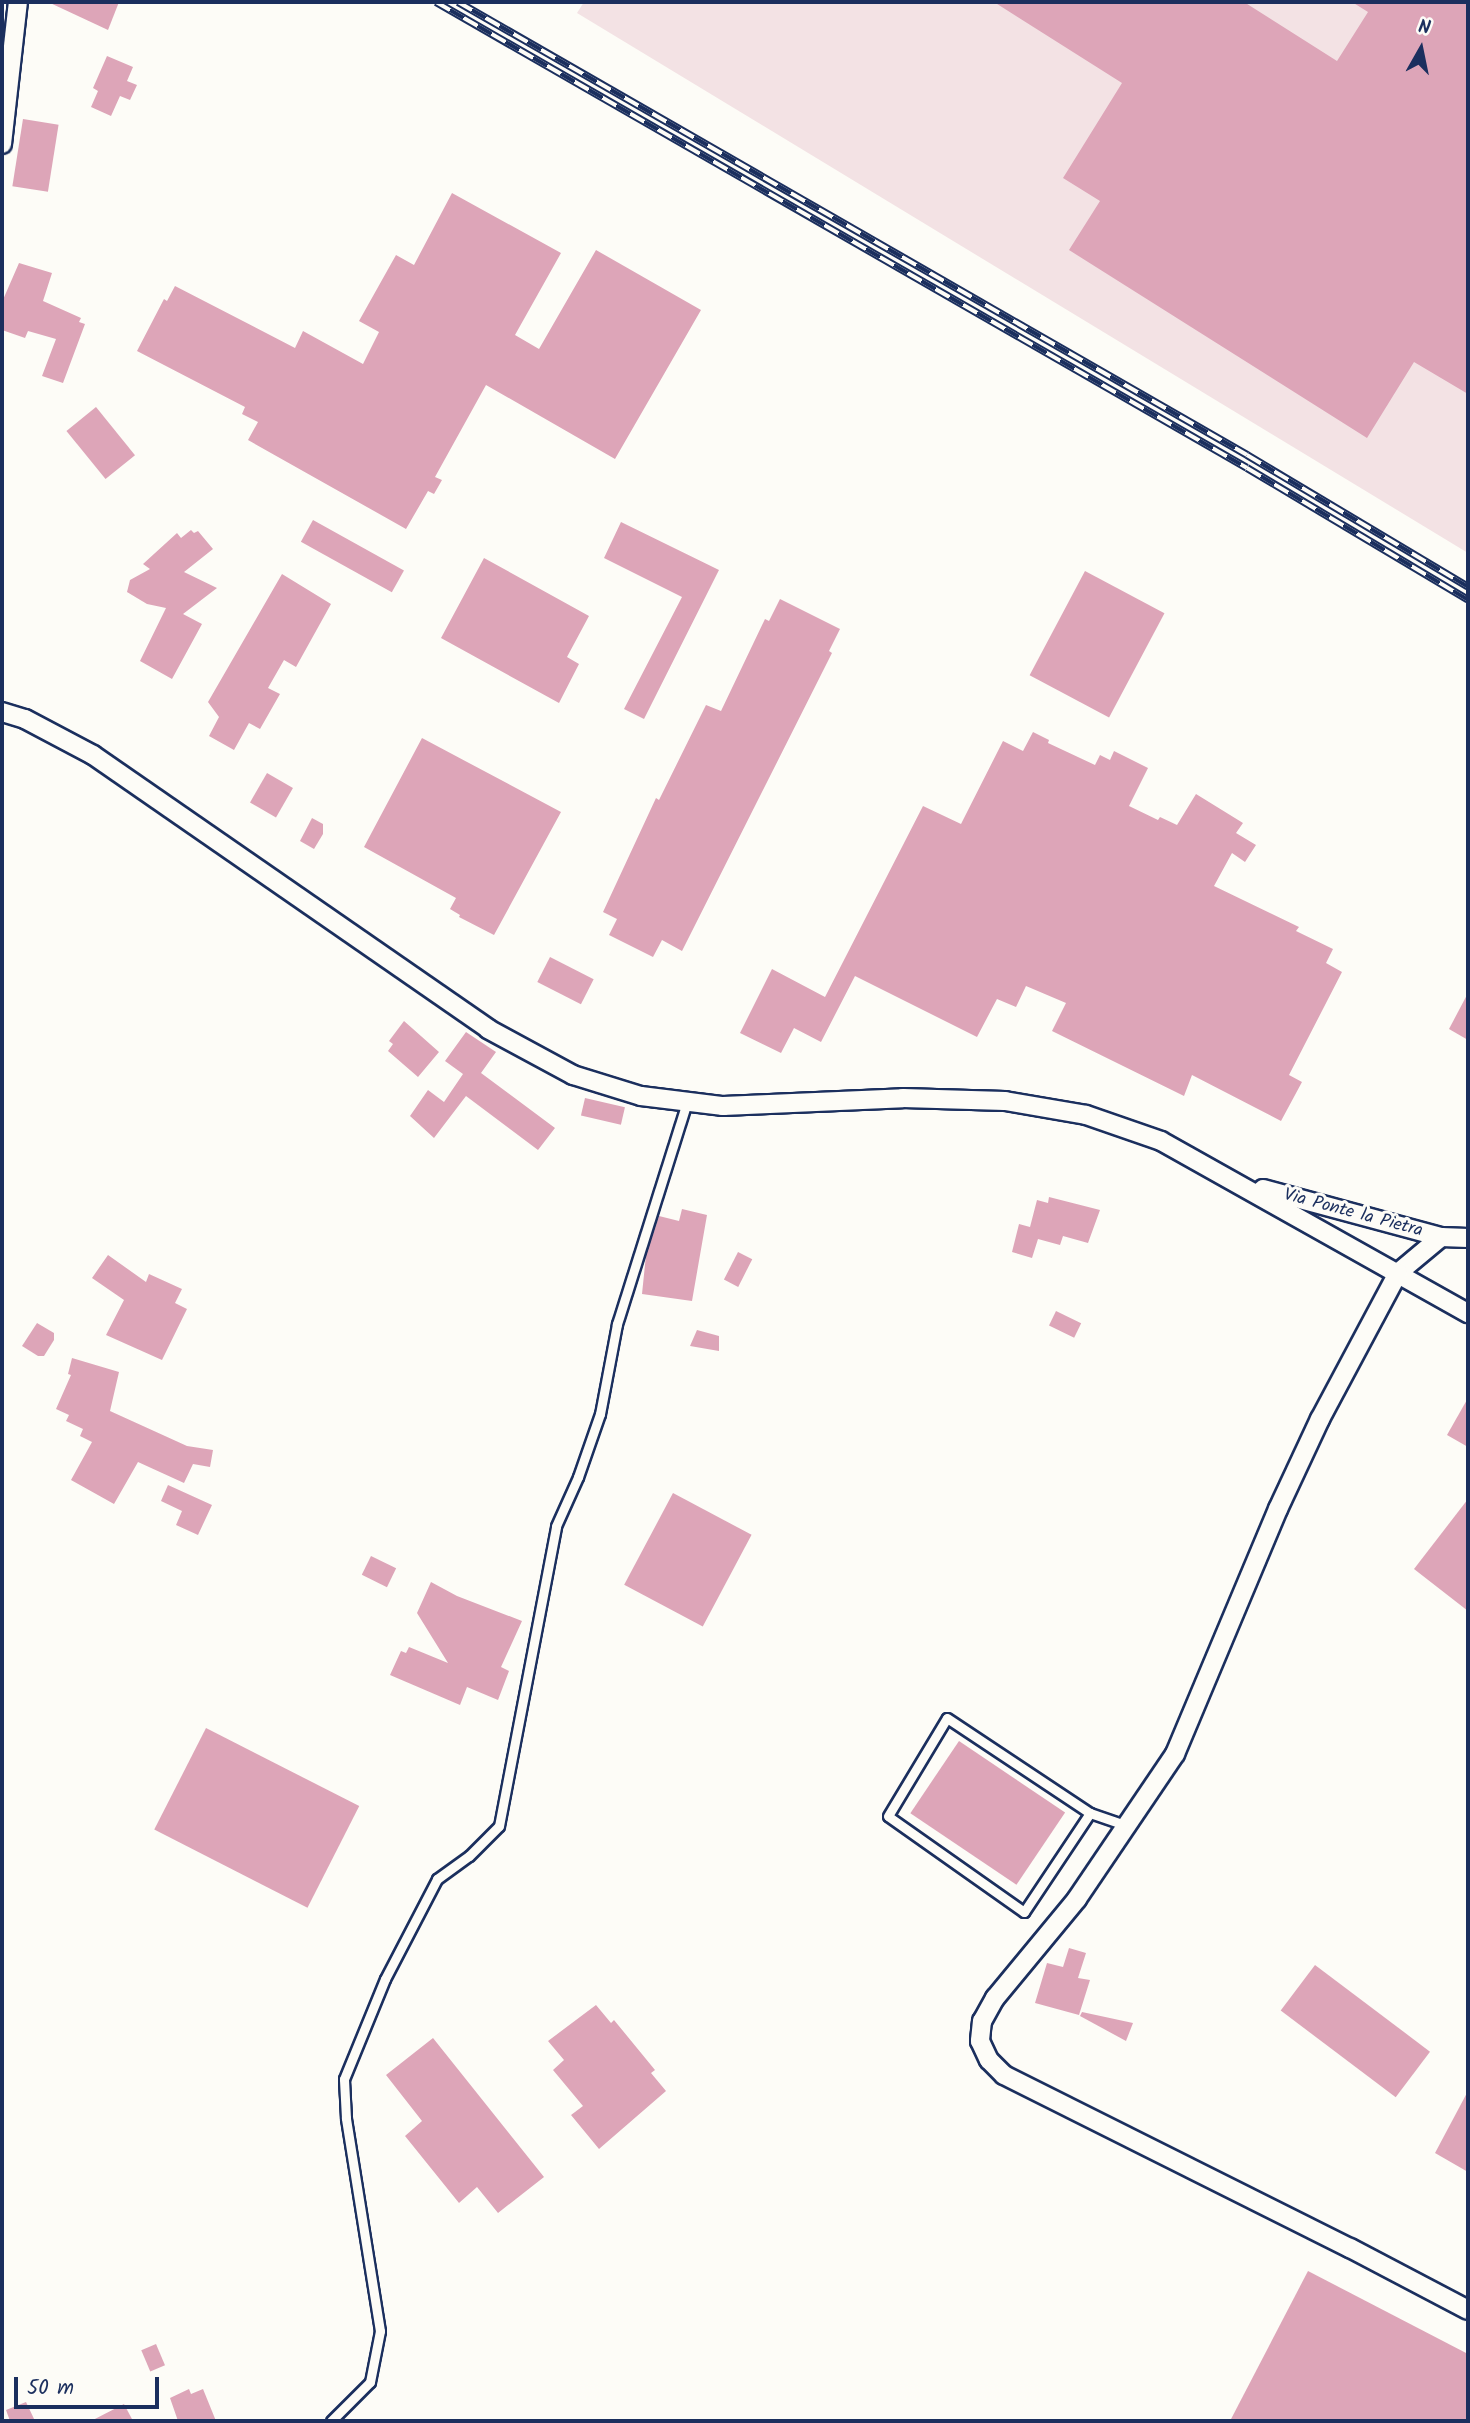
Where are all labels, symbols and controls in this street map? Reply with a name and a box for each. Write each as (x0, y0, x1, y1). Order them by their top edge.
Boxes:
text: N (1416, 13, 1433, 44)
north arrow (1386, 14, 1456, 84)
street label: Via Ponte la Pietra (1281, 1185, 1425, 1243)
scale bar (18, 2364, 163, 2408)
text: 50 m (27, 2372, 74, 2405)

